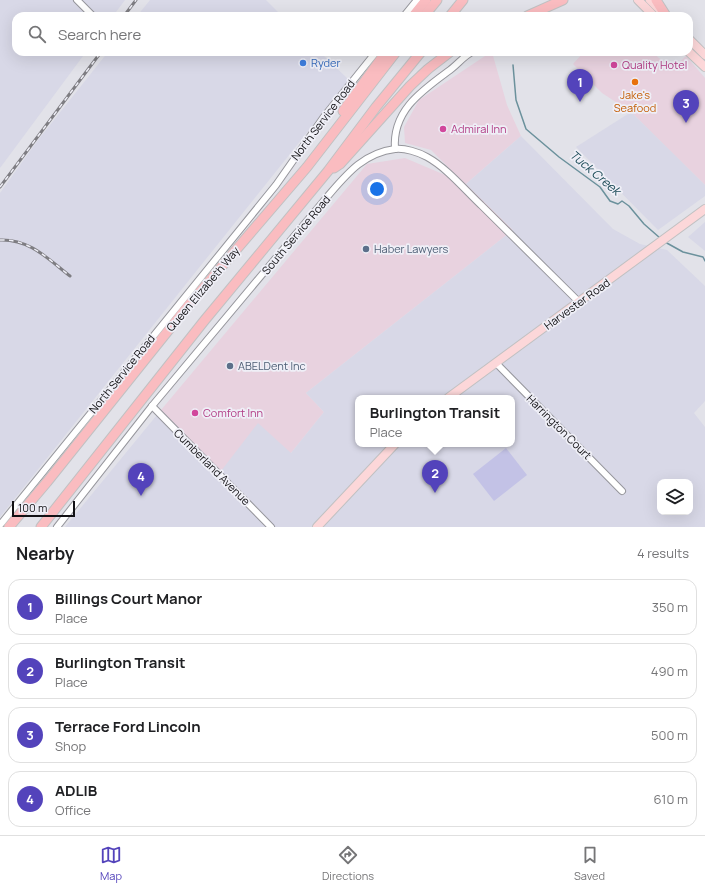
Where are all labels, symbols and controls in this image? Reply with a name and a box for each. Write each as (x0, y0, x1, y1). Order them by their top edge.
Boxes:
search box (12, 12, 693, 56)
icon: search (26, 23, 48, 45)
text: Search here (58, 24, 141, 45)
place label: Ryder (311, 55, 340, 70)
place label: Quality Hotel (622, 57, 687, 72)
marker: Ryder (298, 58, 308, 68)
marker: Quality Hotel (609, 60, 619, 70)
pin: 1 (567, 69, 593, 102)
street label: North Service Road (287, 76, 358, 163)
marker: Jake's Seafood (630, 77, 640, 87)
place label: Jake's Seafood (614, 87, 656, 115)
pin: 3 (673, 90, 699, 123)
place label: Admiral Inn (451, 121, 507, 136)
marker: Admiral Inn (438, 124, 448, 134)
water label: Tuck Creek (566, 146, 626, 200)
your location (367, 179, 387, 199)
street label: South Service Road (258, 192, 333, 277)
place label: Haber Lawyers (374, 241, 448, 256)
street label: Queen Elizabeth Way (163, 243, 243, 334)
marker: Haber Lawyers (361, 244, 371, 254)
street label: Harvester Road (541, 275, 613, 333)
street label: North Service Road (85, 331, 158, 416)
place label: ABELDent Inc (238, 358, 306, 373)
marker: ABELDent Inc (225, 361, 235, 371)
street label: Harrington Court (524, 391, 595, 462)
popup (355, 395, 515, 447)
text: Burlington Transit (370, 402, 500, 423)
place label: Comfort Inn (203, 405, 263, 420)
marker: Comfort Inn (190, 408, 200, 418)
text: Place (370, 423, 402, 441)
street label: Cumberland Avenue (171, 425, 254, 508)
pin: 2 (422, 460, 448, 493)
pin: 4 (128, 463, 154, 496)
map controls (657, 479, 693, 515)
button: layers (657, 479, 693, 515)
scale bar (12, 499, 75, 518)
text: 100 m (18, 500, 47, 515)
text: Nearby (16, 542, 74, 565)
text: 4 results (637, 544, 689, 562)
text: Billings Court Manor (55, 588, 202, 609)
text: 1 (27, 598, 33, 616)
text: 350 m (652, 598, 688, 616)
text: Place (55, 609, 88, 627)
text: Burlington Transit (55, 652, 186, 673)
text: 2 (26, 662, 34, 680)
text: 490 m (651, 662, 688, 680)
text: Place (55, 673, 88, 691)
text: Terrace Ford Lincoln (55, 716, 201, 737)
text: 3 (26, 726, 34, 744)
text: 500 m (651, 726, 688, 744)
text: Shop (55, 737, 86, 755)
text: ADLIB (55, 780, 97, 801)
text: 4 (26, 790, 34, 808)
text: 610 m (654, 790, 688, 808)
text: Office (55, 801, 91, 819)
tab: Map (100, 844, 122, 883)
tab: Directions (322, 844, 374, 883)
tab: Saved (574, 844, 605, 883)

